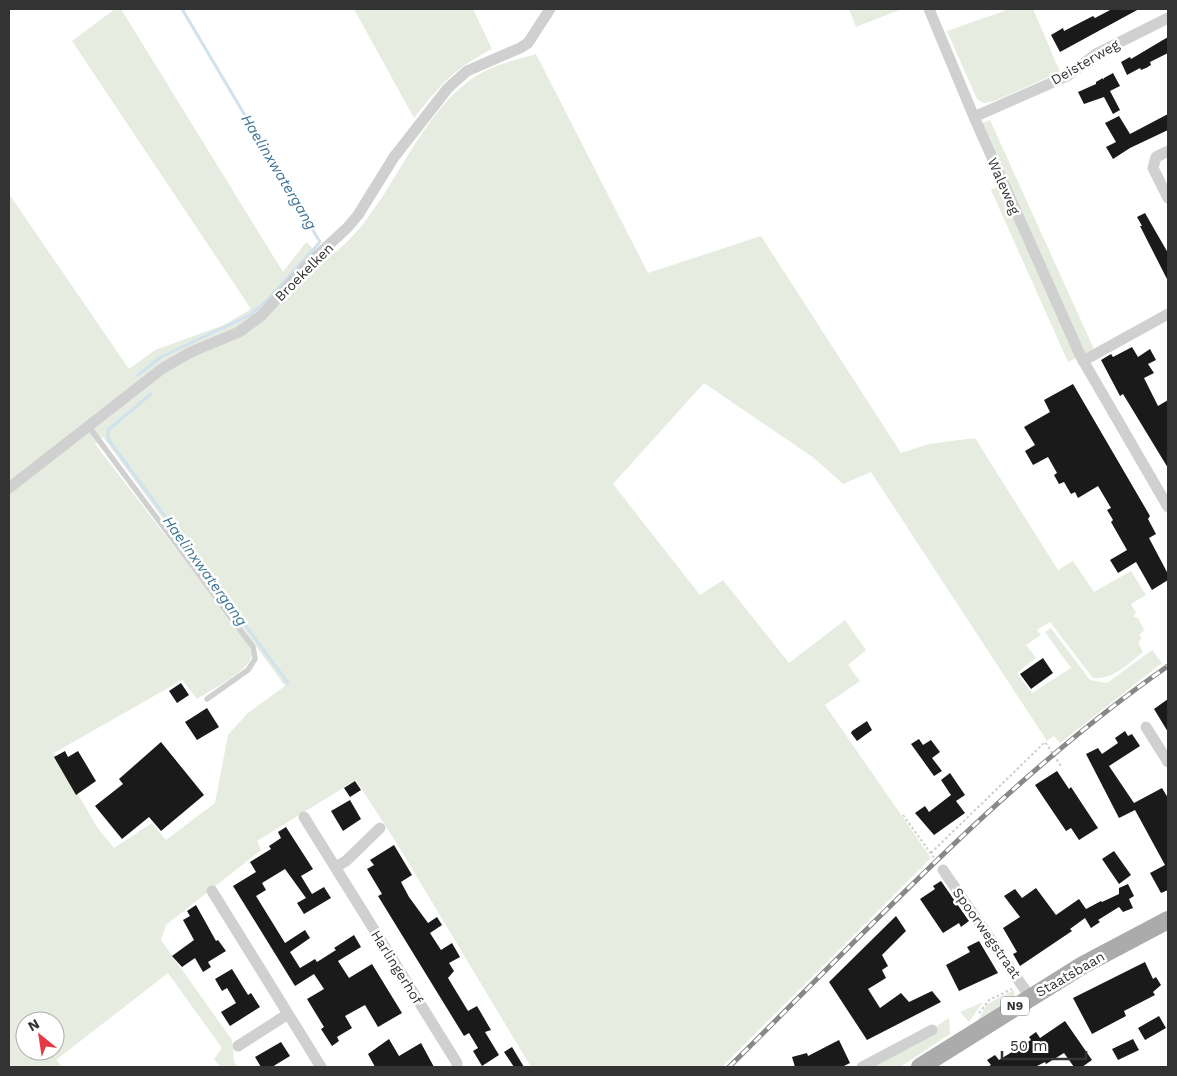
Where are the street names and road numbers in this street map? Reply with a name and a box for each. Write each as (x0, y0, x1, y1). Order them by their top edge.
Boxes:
street label: Deisterweg (1048, 36, 1122, 88)
street label: Waleweg (984, 155, 1024, 217)
street label: Broekelken (272, 240, 336, 304)
street label: Spoorwegstraat (950, 884, 1024, 982)
street label: Harlingerhof (368, 927, 426, 1007)
street label: Staatsbaan (1033, 948, 1107, 1000)
road number: N9 (1001, 996, 1029, 1016)

